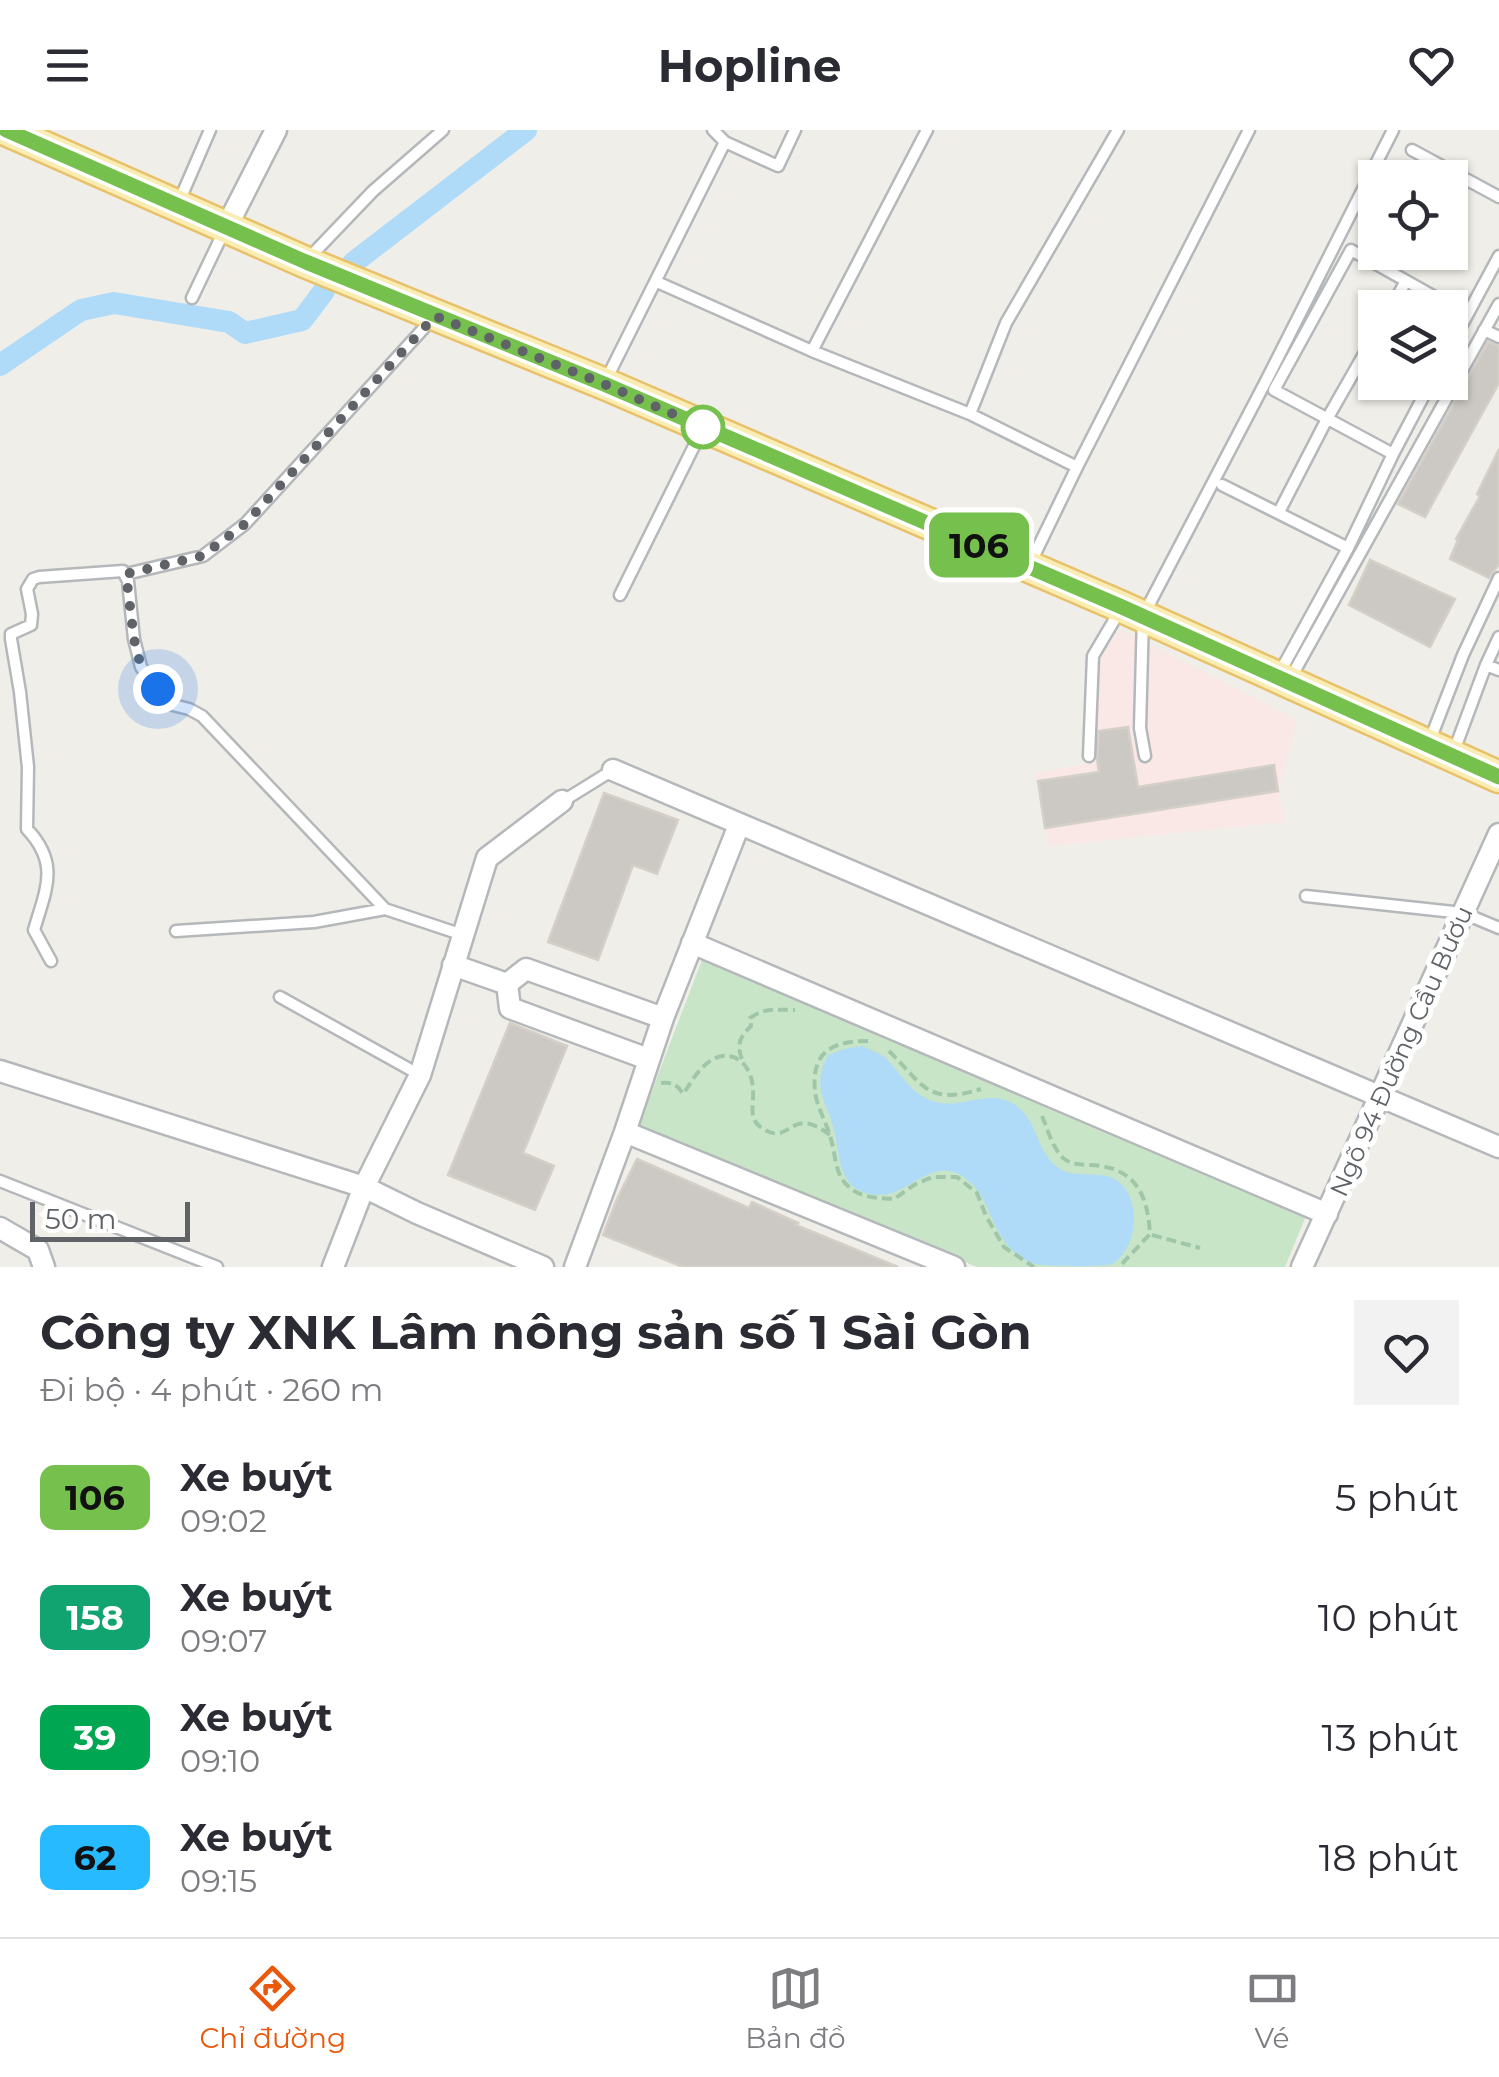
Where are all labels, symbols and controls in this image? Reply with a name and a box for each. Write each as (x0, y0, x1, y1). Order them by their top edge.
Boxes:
icon: menu (40, 38, 95, 93)
text: Hopline (658, 38, 841, 93)
icon: heart (1404, 38, 1459, 93)
map controls (1358, 160, 1468, 400)
button: locate (1358, 160, 1468, 270)
button: layers (1358, 290, 1468, 400)
unlabelled marker (682, 406, 724, 448)
line badge: 106 (922, 512, 1036, 578)
text: 106 (949, 524, 1009, 567)
your location (133, 664, 183, 714)
street label: Ngõ 94 Đường Cầu Bươu (1323, 901, 1479, 1201)
scale bar (30, 1197, 190, 1242)
text: 50 m (45, 1202, 116, 1236)
button: heart (1354, 1300, 1459, 1405)
text: Công ty XNK Lâm nông sản số 1 Sài Gòn (40, 1303, 1032, 1361)
text: Đi bộ · 4 phút · 260 m (40, 1370, 383, 1409)
text: Xe buýt (180, 1454, 333, 1501)
text: 5 phút (1335, 1474, 1459, 1521)
text: 106 (65, 1476, 125, 1519)
text: 09:02 (180, 1501, 267, 1540)
text: Xe buýt (180, 1574, 333, 1621)
text: 10 phút (1318, 1594, 1459, 1641)
text: 158 (66, 1596, 124, 1639)
text: 09:07 (180, 1621, 267, 1660)
text: Xe buýt (180, 1694, 333, 1741)
text: 13 phút (1321, 1714, 1459, 1761)
text: 39 (73, 1716, 117, 1759)
text: 09:10 (180, 1741, 260, 1780)
text: Xe buýt (180, 1814, 333, 1861)
text: 18 phút (1319, 1834, 1459, 1881)
text: 62 (74, 1836, 116, 1879)
text: 09:15 (180, 1861, 257, 1900)
tab: Chỉ đường (199, 1961, 346, 2055)
tab: Bản đồ (745, 1961, 846, 2055)
tab: Vé (1245, 1961, 1300, 2055)

